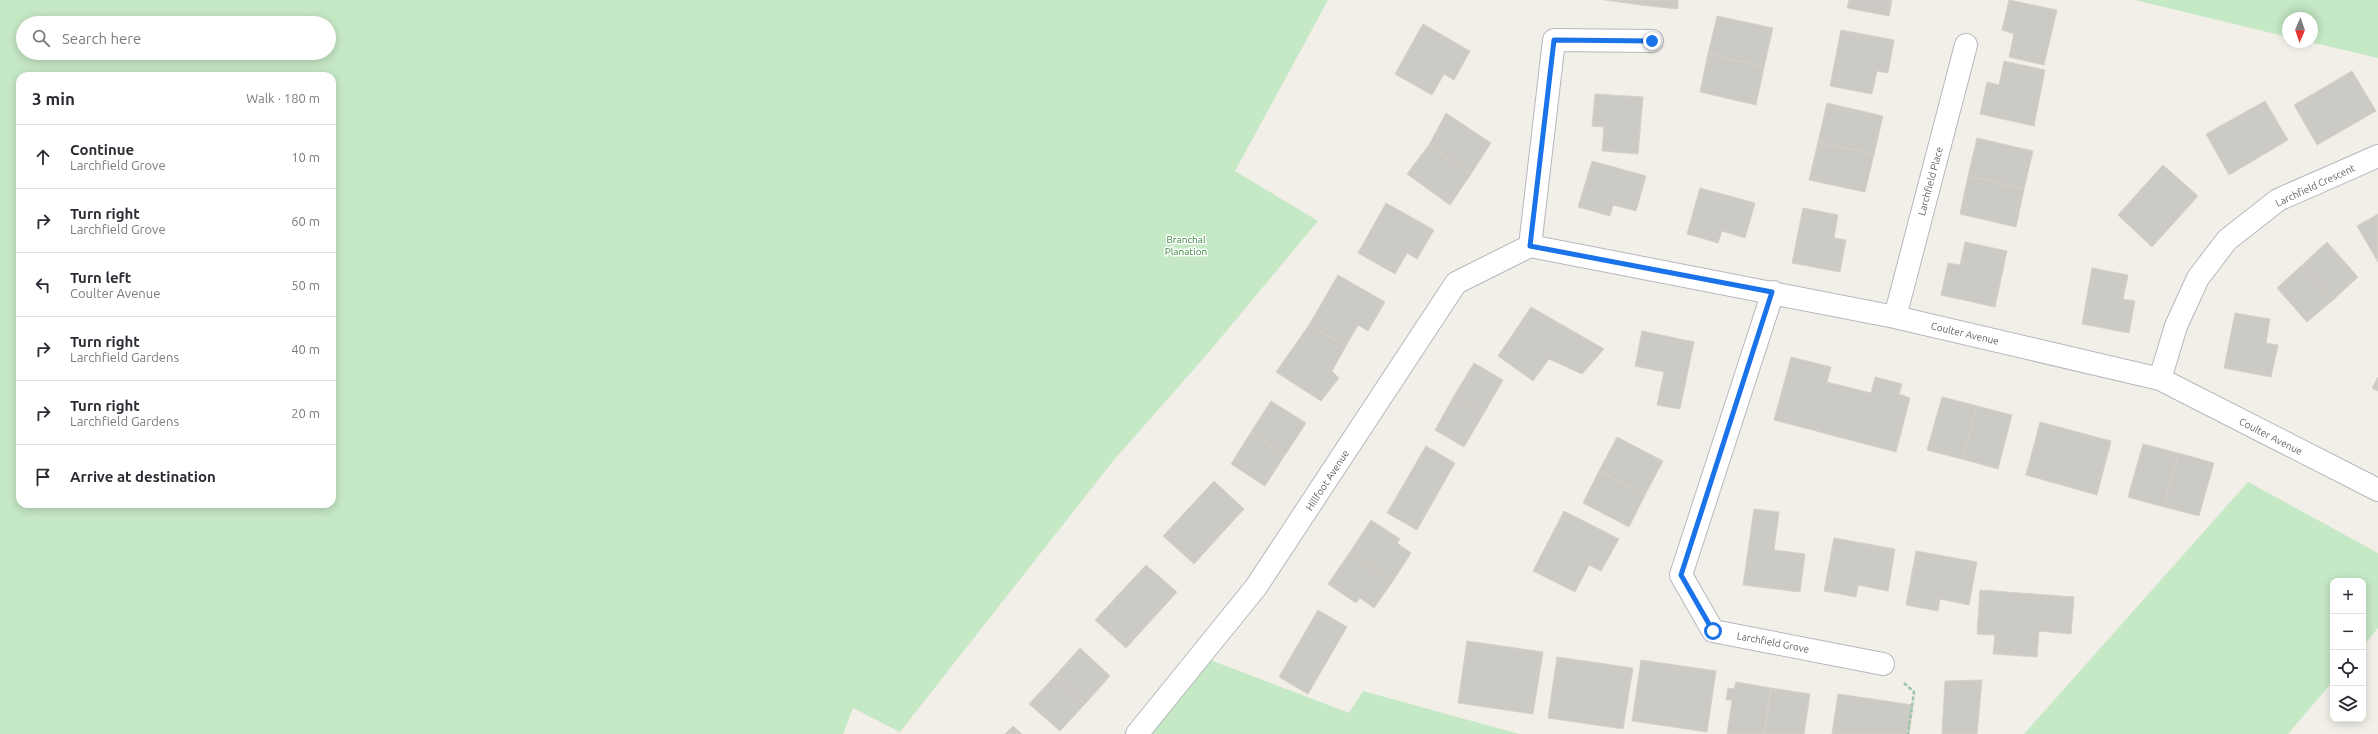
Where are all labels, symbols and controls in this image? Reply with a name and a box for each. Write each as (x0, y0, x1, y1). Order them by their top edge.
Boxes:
north arrow (2282, 12, 2318, 48)
search box (16, 16, 336, 60)
icon: search (30, 27, 52, 49)
text: Search here (62, 30, 141, 47)
route end (1643, 32, 1661, 50)
text: 3 min (32, 89, 75, 108)
text: Walk · 180 m (246, 91, 320, 105)
text: Continue (70, 141, 134, 158)
icon: ahead (32, 146, 54, 168)
street label: Larchfield Place (1916, 146, 1945, 217)
text: 10 m (291, 150, 320, 164)
text: Larchfield Grove (70, 158, 166, 172)
street label: Larchfield Crescent (2274, 162, 2357, 209)
text: Turn right (70, 205, 140, 222)
icon: right (32, 210, 54, 232)
text: 60 m (291, 214, 320, 228)
text: Larchfield Grove (70, 222, 166, 236)
park label: Branchal Planation (1165, 234, 1207, 257)
text: Turn left (70, 269, 131, 286)
icon: left (32, 274, 54, 296)
text: 50 m (291, 278, 320, 292)
text: Coulter Avenue (70, 286, 160, 300)
street label: Coulter Avenue (1930, 320, 2000, 347)
text: Turn right (70, 333, 140, 350)
icon: right (32, 338, 54, 360)
text: 40 m (291, 342, 320, 356)
text: Larchfield Gardens (70, 350, 179, 364)
text: Turn right (70, 397, 140, 414)
icon: right (32, 402, 54, 424)
text: 20 m (291, 406, 320, 420)
text: Larchfield Gardens (70, 414, 179, 428)
street label: Coulter Avenue (2237, 416, 2304, 457)
street label: Hillfoot Avenue (1304, 448, 1351, 513)
icon: arrive (32, 466, 54, 488)
text: Arrive at destination (70, 468, 216, 485)
map controls (2330, 578, 2366, 722)
button: + (2330, 578, 2366, 614)
button: − (2330, 614, 2366, 650)
route start (1704, 622, 1722, 640)
street label: Larchfield Grove (1736, 630, 1810, 655)
button: locate (2330, 650, 2366, 686)
button: layers (2330, 686, 2366, 722)

